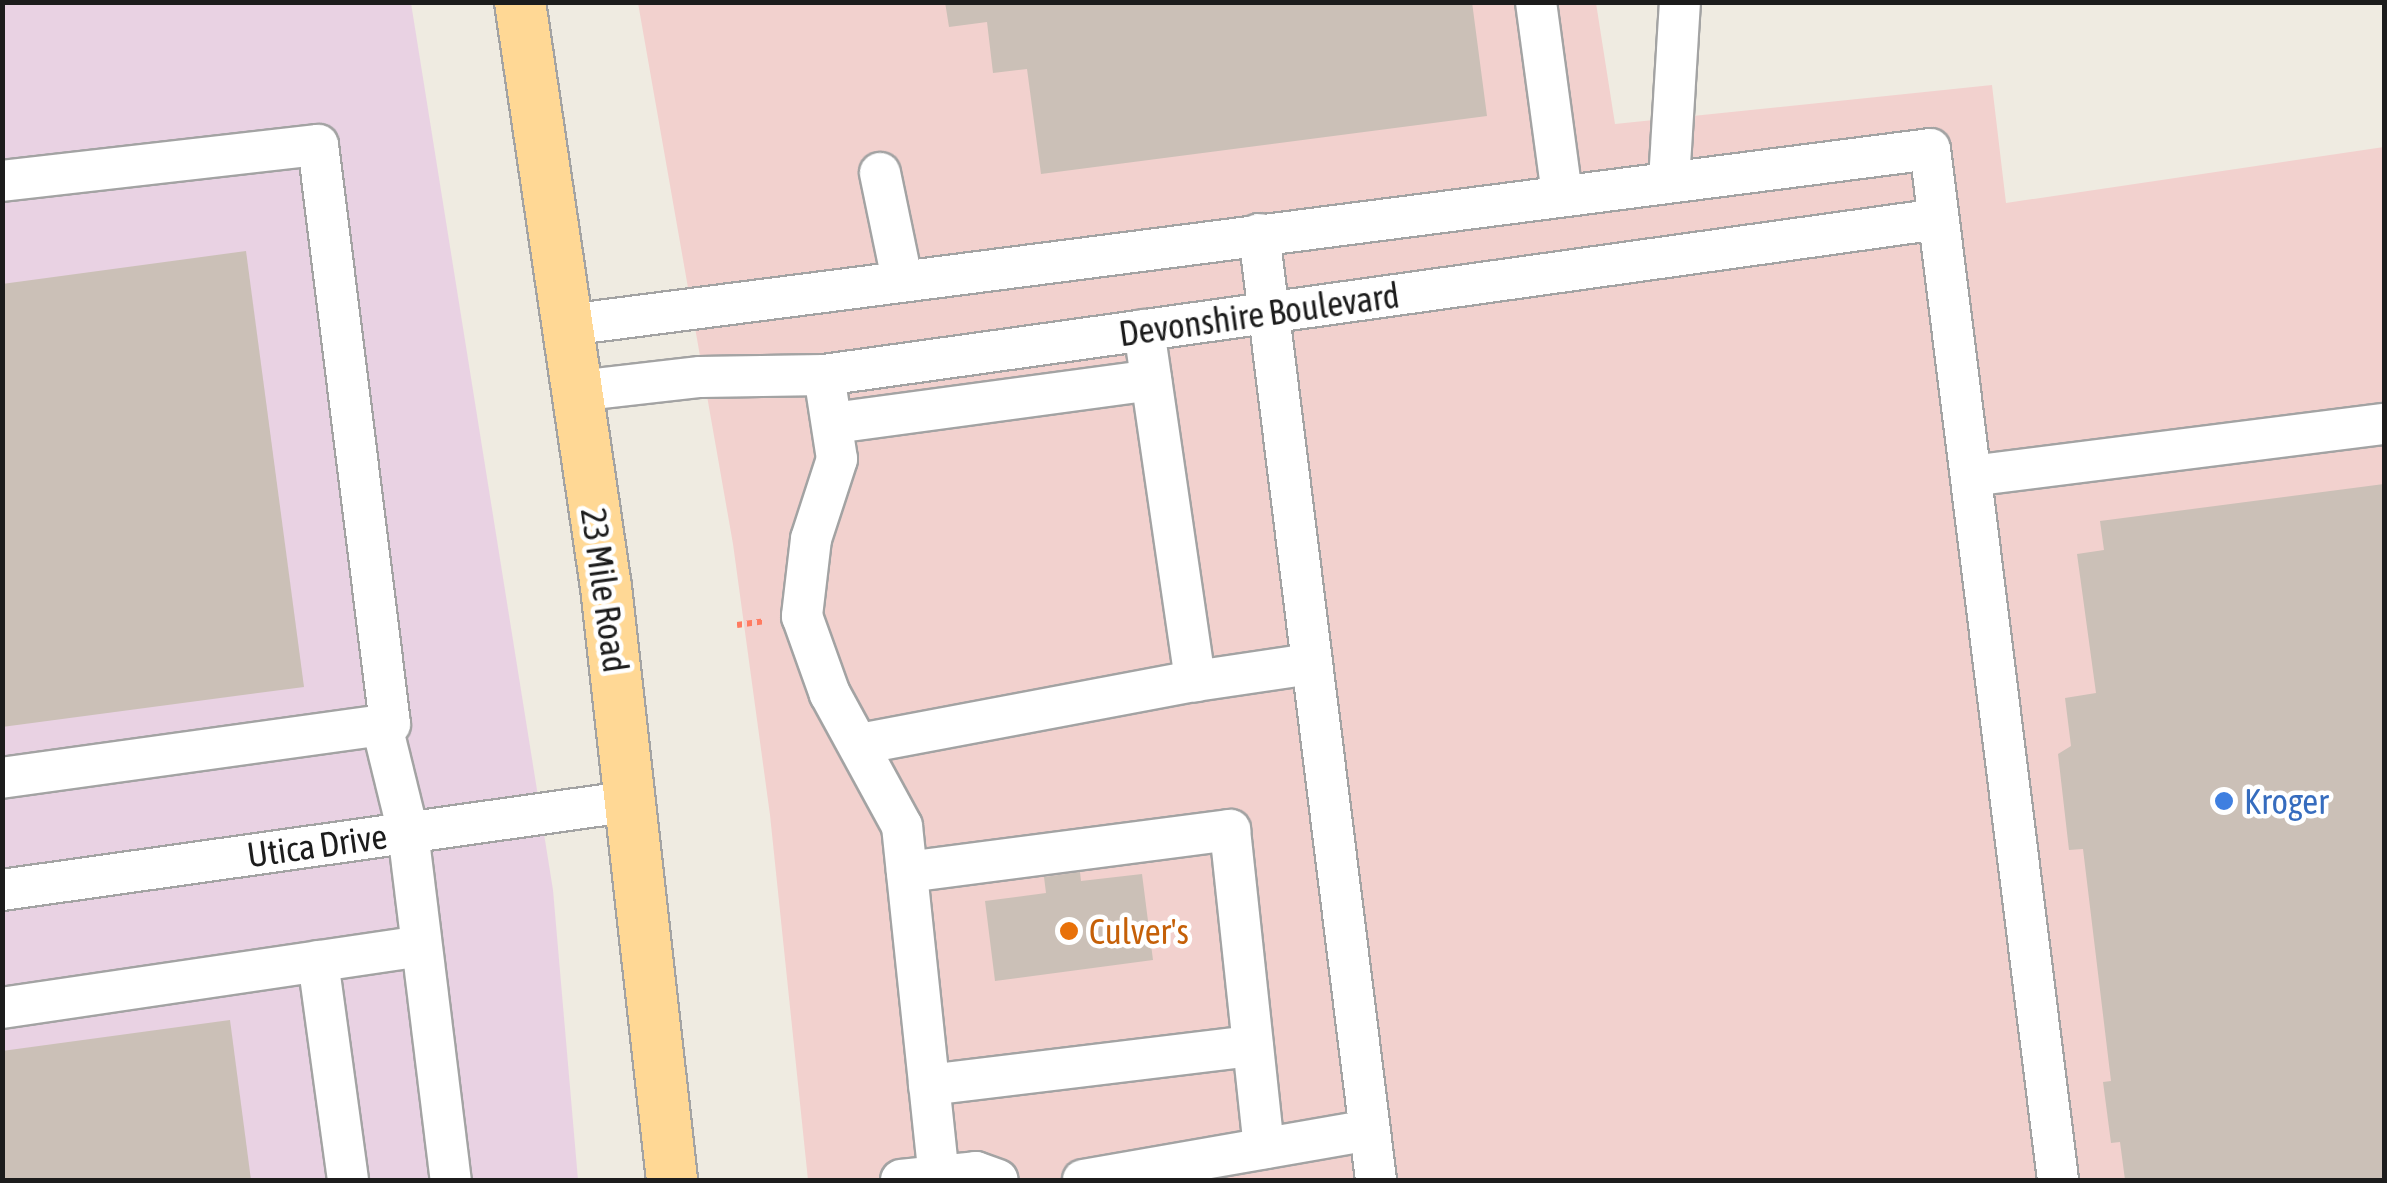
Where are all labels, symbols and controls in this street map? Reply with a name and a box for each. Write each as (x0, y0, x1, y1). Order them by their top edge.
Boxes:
street label: Devonshire Boulevard (1116, 274, 1402, 354)
street label: 23 Mile Road (573, 505, 637, 675)
place label: Kroger (2244, 780, 2328, 822)
marker: Kroger (2213, 790, 2235, 812)
street label: Utica Drive (244, 814, 390, 876)
place label: Culver's (1089, 910, 1189, 952)
marker: Culver's (1058, 920, 1080, 942)

